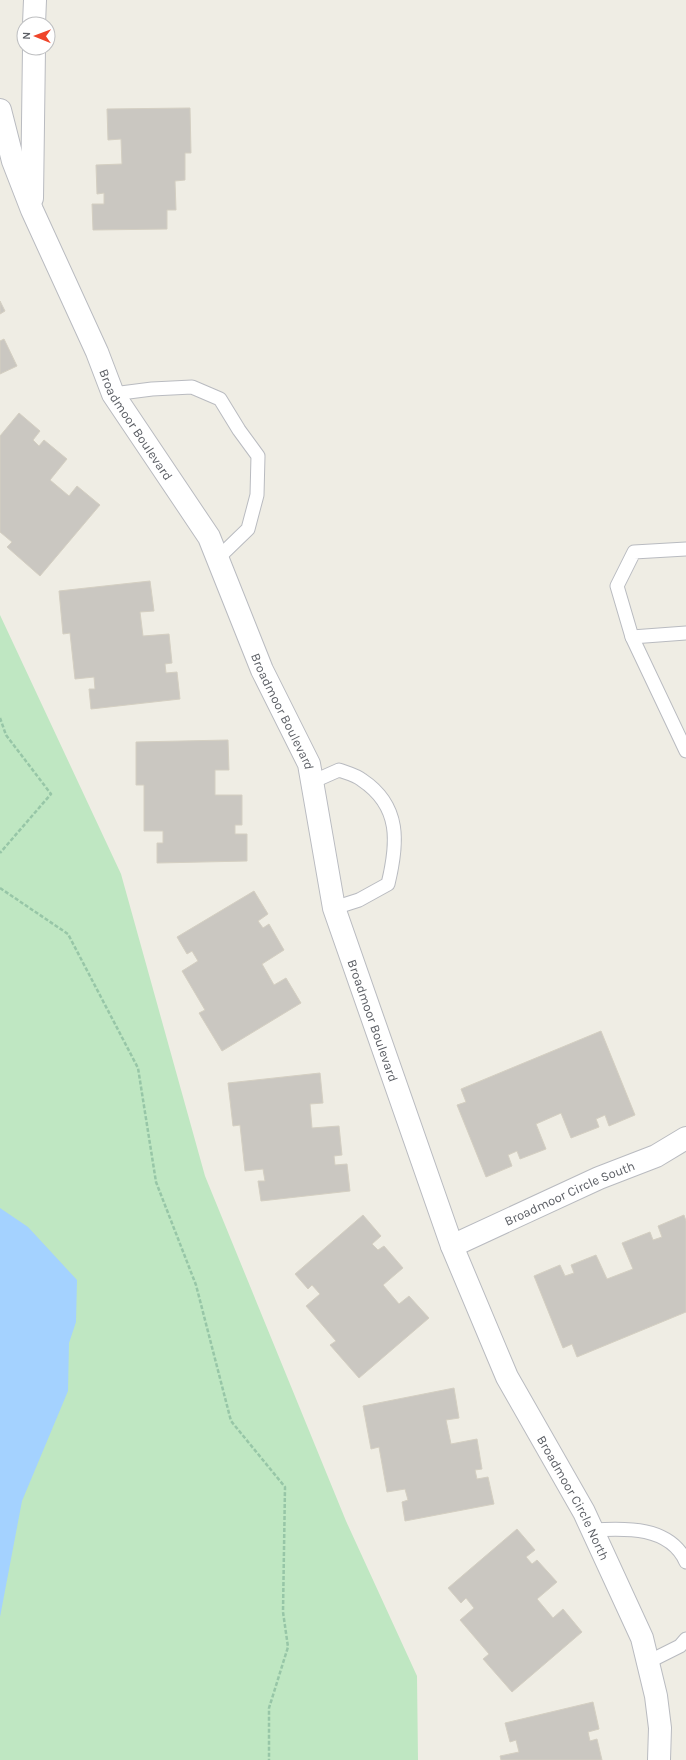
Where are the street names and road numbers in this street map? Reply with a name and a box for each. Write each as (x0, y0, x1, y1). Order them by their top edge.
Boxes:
street label: Broadmoor Boulevard (96, 367, 176, 483)
street label: Broadmoor Boulevard (248, 651, 317, 771)
street label: Broadmoor Boulevard (345, 957, 401, 1084)
street label: Broadmoor Circle South (502, 1158, 637, 1229)
street label: Broadmoor Circle North (534, 1433, 612, 1563)

